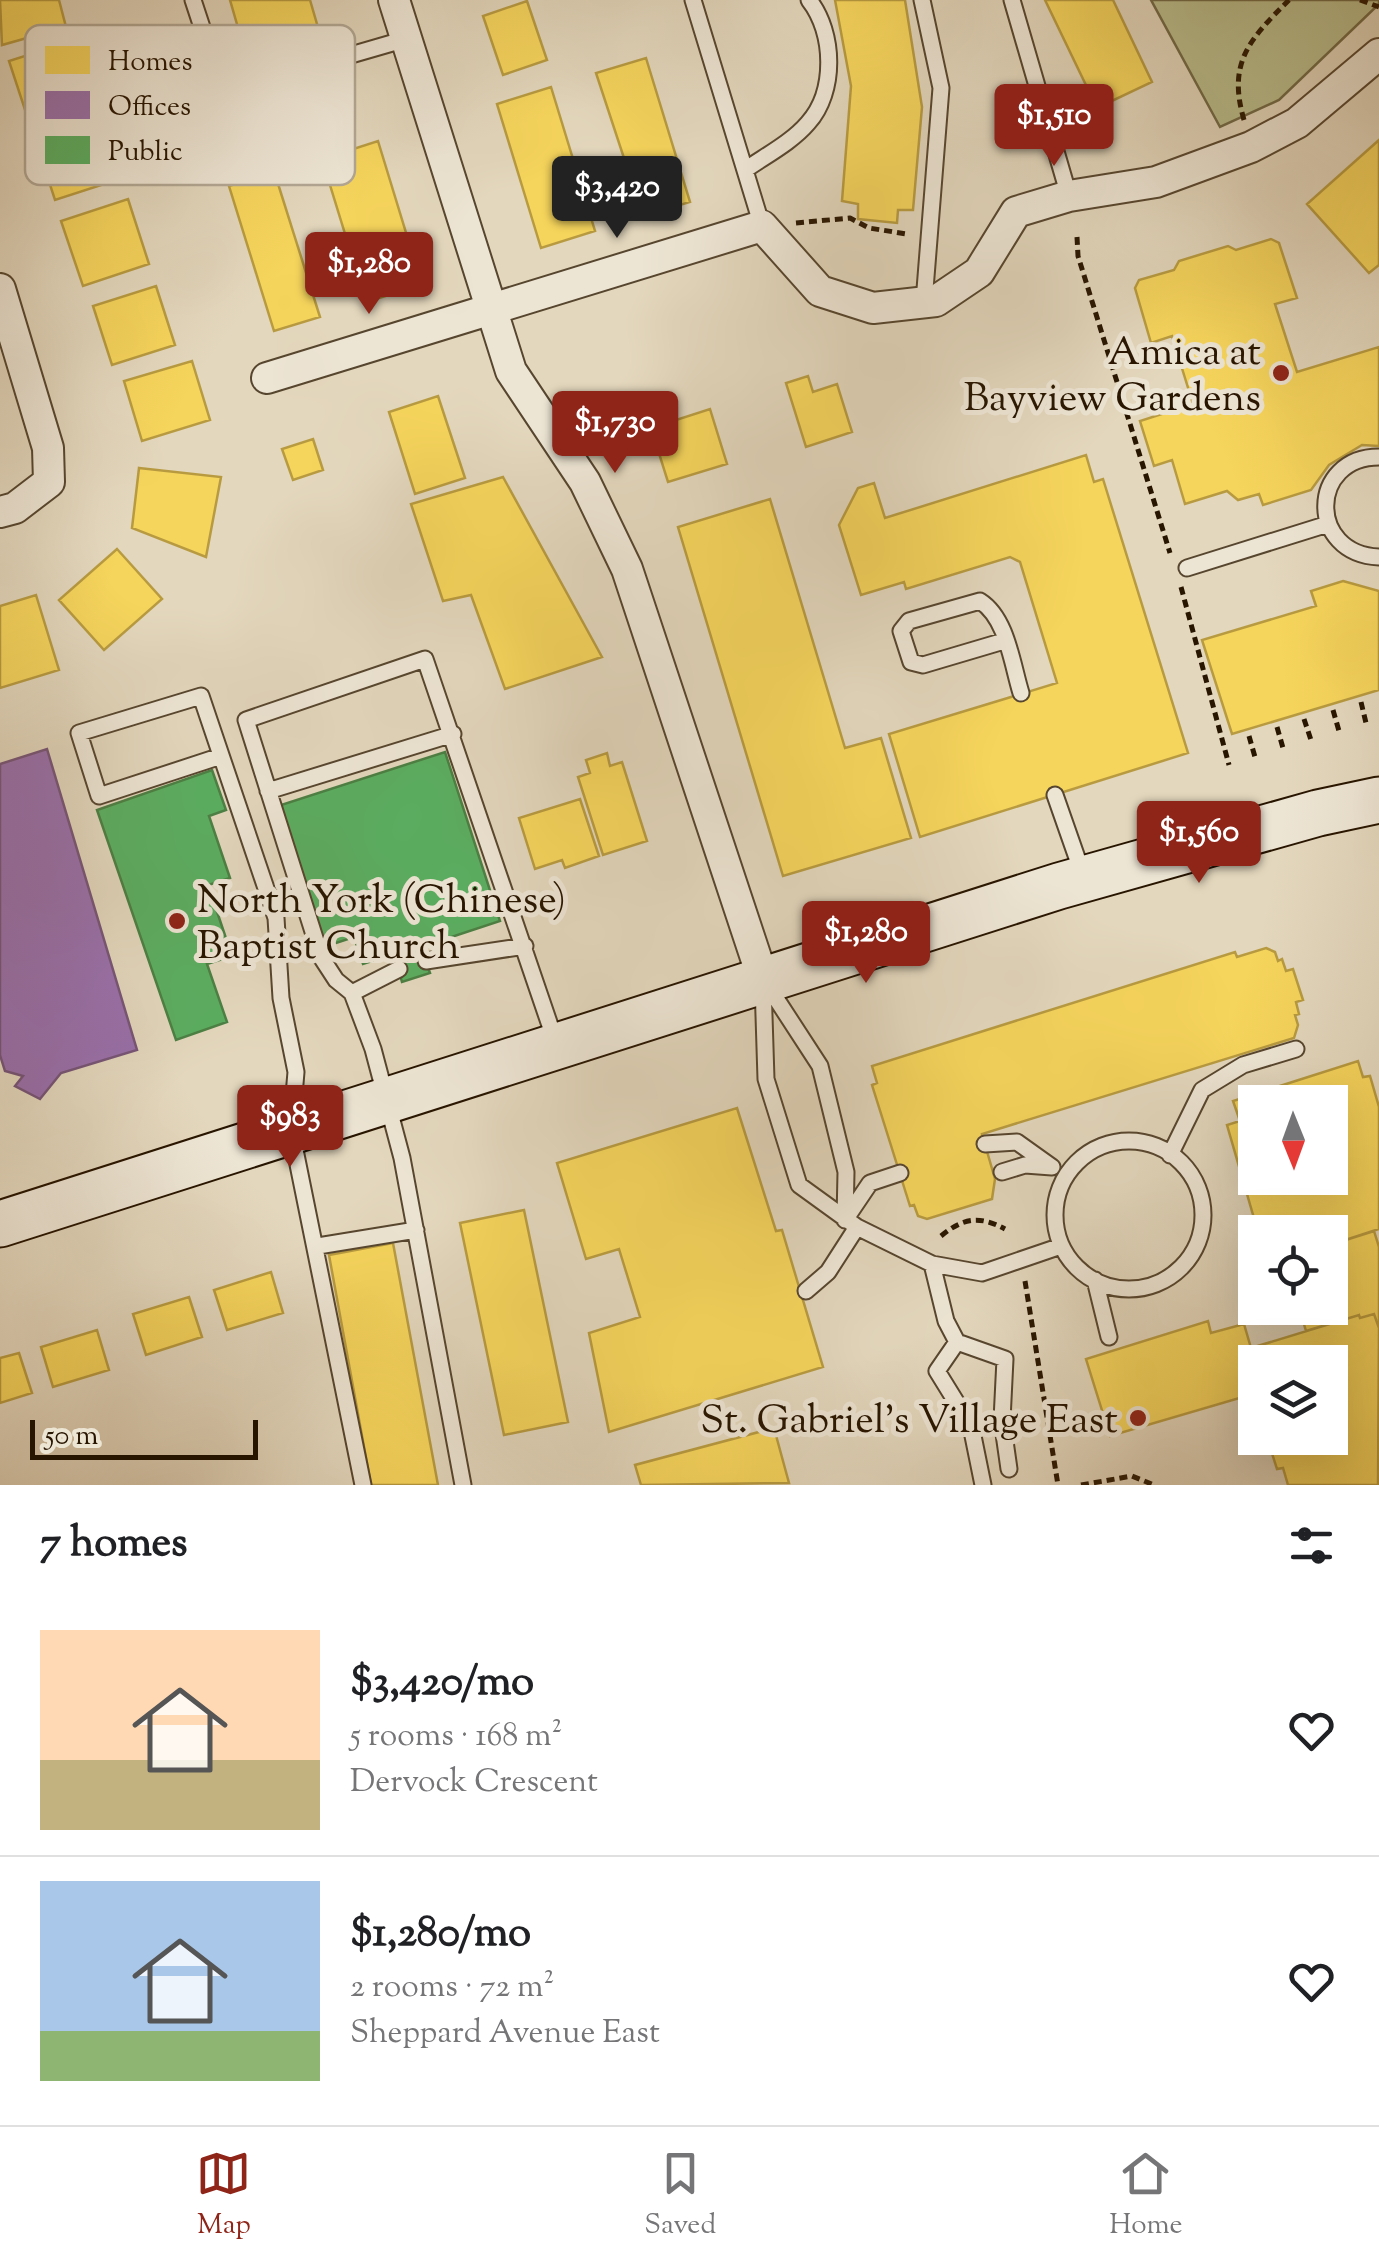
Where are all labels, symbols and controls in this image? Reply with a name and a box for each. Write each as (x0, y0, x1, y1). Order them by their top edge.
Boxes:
legend (25, 25, 355, 185)
text: Homes (108, 43, 192, 83)
pin: $1,510 (973, 84, 1135, 169)
text: Offices (108, 88, 191, 128)
text: $1,510 (1017, 93, 1091, 139)
text: Public (108, 133, 183, 173)
pin: $3,420 (536, 156, 698, 241)
text: $3,420 (574, 165, 660, 211)
pin: $1,280 (288, 232, 450, 317)
text: $1,280 (327, 241, 411, 287)
place label: Amica at Bayview Gardens (964, 326, 1261, 429)
marker: Amica at Bayview Gardens (1270, 362, 1292, 384)
pin: $1,730 (534, 391, 696, 476)
text: $1,730 (574, 400, 656, 446)
pin: $1,560 (1118, 801, 1280, 886)
text: $1,560 (1159, 810, 1239, 856)
place label: North York (Chinese) Baptist Church (197, 874, 566, 977)
pin: $1,280 (785, 901, 947, 986)
marker: North York (Chinese) Baptist Church (166, 910, 188, 932)
text: $1,280 (824, 910, 908, 956)
pin: $983 (231, 1085, 349, 1170)
north arrow (1238, 1085, 1348, 1195)
map controls (1238, 1085, 1348, 1455)
text: $983 (259, 1094, 321, 1140)
button: locate (1238, 1215, 1348, 1325)
button: layers (1238, 1345, 1348, 1455)
place label: St. Gabriel's Village East (700, 1394, 1118, 1451)
marker: St. Gabriel's Village East (1127, 1407, 1149, 1429)
scale bar (30, 1415, 258, 1460)
text: 50 m (45, 1417, 99, 1457)
text: 7 homes (40, 1515, 188, 1575)
icon: filters (1284, 1518, 1339, 1573)
text: $3,420/mo (350, 1654, 534, 1714)
icon: home (120, 1670, 240, 1790)
icon: heart (1284, 1703, 1339, 1758)
text: 5 rooms · 168 m² (350, 1714, 562, 1760)
text: Dervock Crescent (350, 1760, 598, 1806)
text: $1,280/mo (350, 1905, 531, 1965)
icon: home (120, 1921, 240, 2041)
icon: heart (1284, 1954, 1339, 2009)
text: 2 rooms · 72 m² (350, 1965, 554, 2011)
text: Sheppard Avenue East (350, 2011, 660, 2057)
tab: Map (196, 2146, 251, 2246)
tab: Saved (644, 2146, 716, 2246)
tab: Home (1109, 2146, 1183, 2246)

